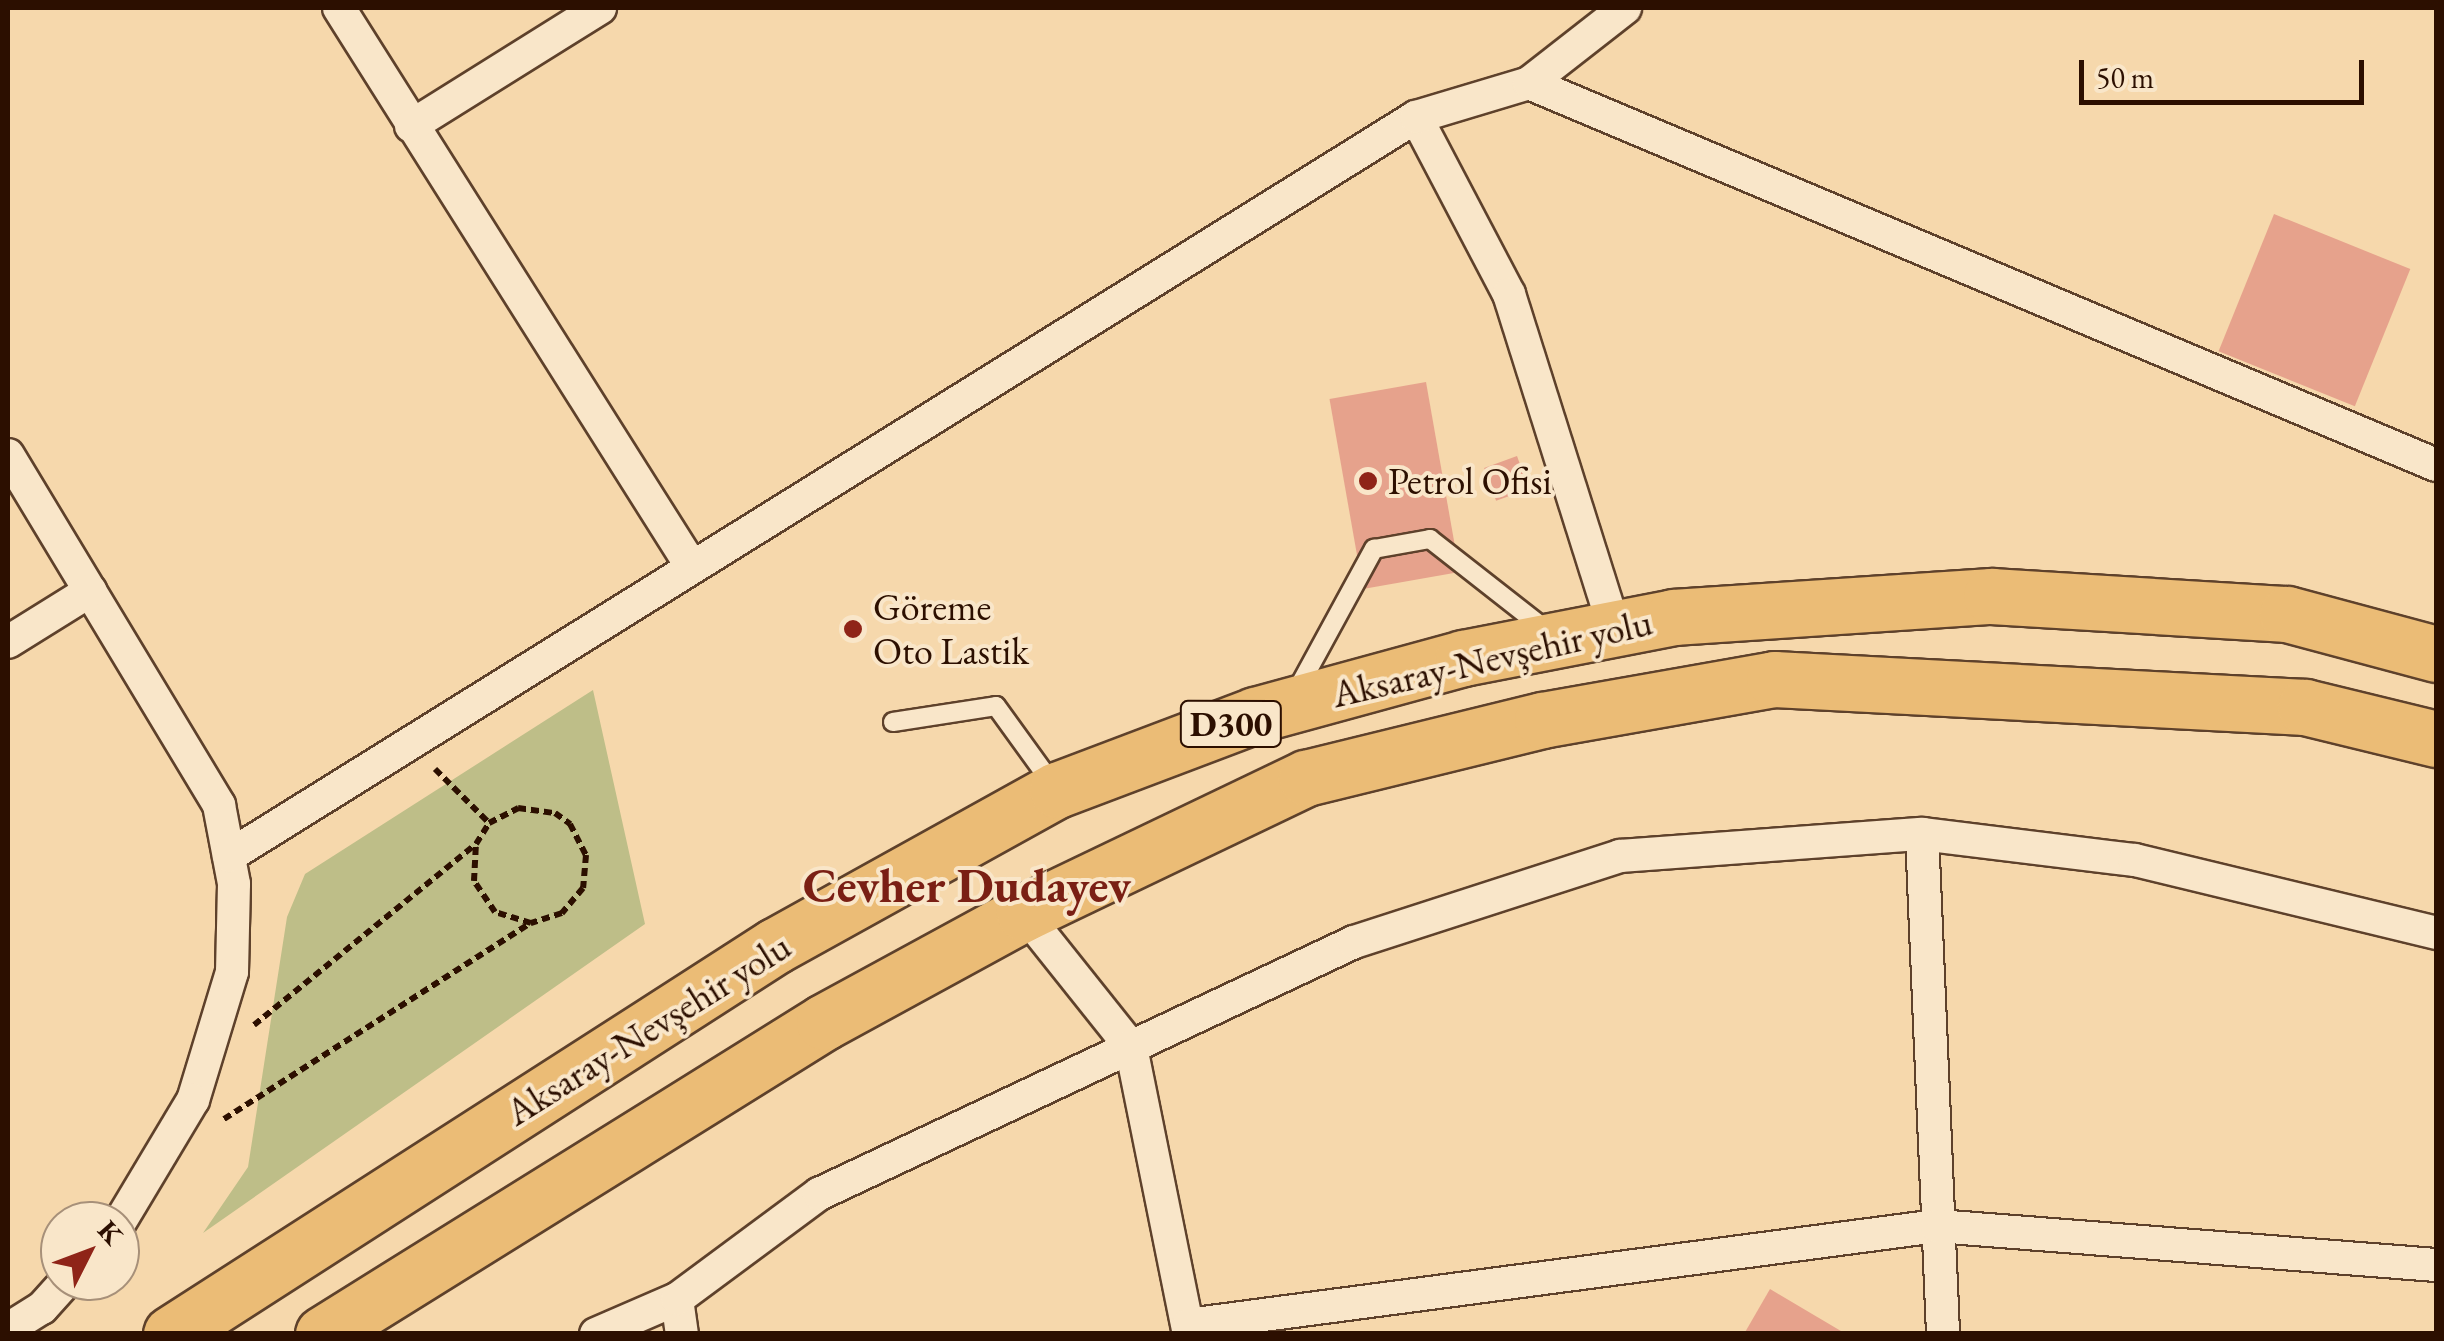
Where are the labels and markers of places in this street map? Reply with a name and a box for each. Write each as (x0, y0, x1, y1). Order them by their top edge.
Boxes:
place label: Petrol Ofisi (1388, 458, 1552, 504)
marker: Petrol Ofisi (1357, 470, 1379, 492)
place label: Göreme Oto Lastik (873, 584, 1029, 674)
marker: Göreme Oto Lastik (842, 618, 864, 640)

